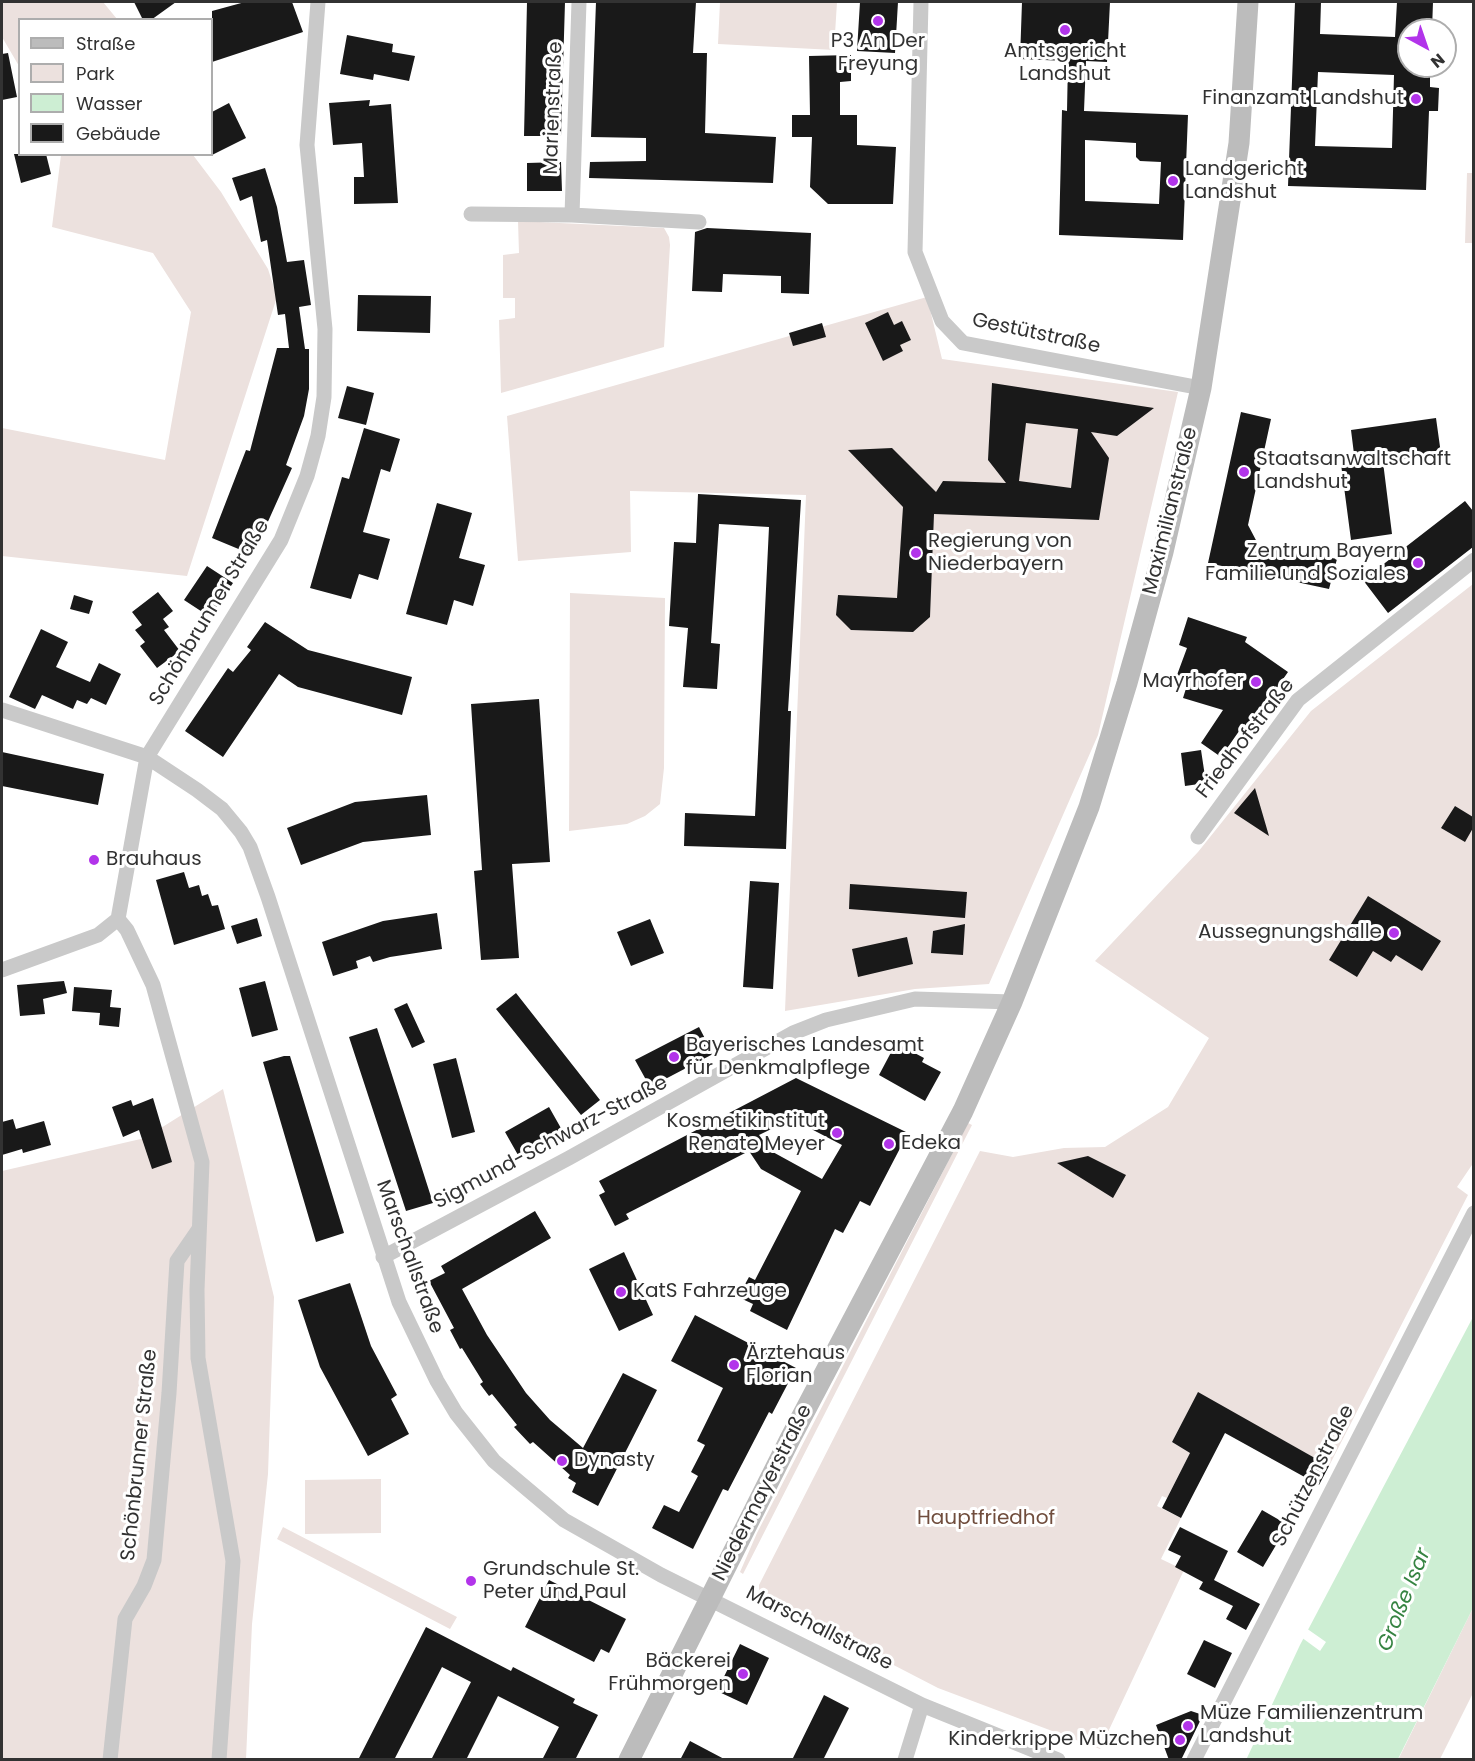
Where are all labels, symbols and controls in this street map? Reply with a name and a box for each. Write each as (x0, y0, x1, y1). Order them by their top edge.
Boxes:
marker: P3 An Der Freyung (871, 14, 885, 28)
legend (18, 18, 213, 156)
north arrow (1397, 18, 1457, 78)
marker: Amtsgericht Landshut (1058, 23, 1072, 37)
place label: P3 An Der Freyung (831, 30, 925, 77)
text: Straße (76, 31, 135, 56)
place label: Amtsgericht Landshut (1004, 40, 1126, 87)
street label: Marienstraße (540, 41, 568, 175)
text: N (1426, 48, 1450, 73)
text: Park (76, 61, 115, 86)
place label: Finanzamt Landshut (1202, 87, 1404, 111)
text: Wasser (76, 91, 142, 116)
marker: Finanzamt Landshut (1409, 92, 1423, 106)
text: Gebäude (76, 121, 160, 146)
place label: Landgericht Landshut (1185, 158, 1304, 205)
marker: Landgericht Landshut (1166, 174, 1180, 188)
street label: Gestütstraße (970, 309, 1102, 359)
street label: Maximilianstraße (1139, 425, 1203, 597)
place label: Staatsanwaltschaft Landshut (1256, 448, 1451, 495)
marker: Staatsanwaltschaft Landshut (1237, 465, 1251, 479)
street label: Schönbrunner Straße (145, 516, 275, 710)
place label: Regierung von Niederbayern (928, 530, 1072, 577)
place label: Zentrum Bayern Familie und Soziales (1205, 540, 1406, 587)
marker: Regierung von Niederbayern (909, 546, 923, 560)
marker: Zentrum Bayern Familie und Soziales (1411, 556, 1425, 570)
place label: Mayrhofer (1143, 670, 1244, 694)
street label: Friedhofstraße (1192, 674, 1300, 804)
marker: Mayrhofer (1249, 675, 1263, 689)
place label: Brauhaus (106, 848, 202, 872)
marker: Brauhaus (87, 853, 101, 867)
place label: Aussegnungshalle (1198, 921, 1382, 945)
marker: Aussegnungshalle (1387, 926, 1401, 940)
place label: Bayerisches Landesamt für Denkmalpflege (686, 1034, 924, 1081)
marker: Bayerisches Landesamt für Denkmalpflege (667, 1050, 681, 1064)
street label: Sigmund-Schwarz-Straße (430, 1071, 672, 1215)
place label: Kosmetikinstitut Renate Meyer (667, 1110, 825, 1157)
marker: Kosmetikinstitut Renate Meyer (830, 1126, 844, 1140)
place label: Edeka (901, 1132, 961, 1156)
marker: Edeka (882, 1137, 896, 1151)
street label: Marschallstraße (370, 1177, 448, 1337)
place label: KatS Fahrzeuge (633, 1280, 787, 1304)
marker: KatS Fahrzeuge (614, 1285, 628, 1299)
place label: Ärztehaus Florian (746, 1342, 845, 1389)
street label: Schönbrunner Straße (117, 1348, 163, 1562)
marker: Ärztehaus Florian (727, 1358, 741, 1372)
street label: Niedermayerstraße (708, 1401, 818, 1585)
street label: Schützenstraße (1268, 1401, 1360, 1551)
place label: Dynasty (574, 1449, 655, 1473)
marker: Dynasty (555, 1454, 569, 1468)
park label: Hauptfriedhof (917, 1507, 1055, 1531)
water label: Große Isar (1373, 1545, 1437, 1655)
place label: Grundschule St. Peter und Paul (483, 1558, 639, 1605)
marker: Grundschule St. Peter und Paul (464, 1574, 478, 1588)
street label: Marschallstraße (742, 1582, 896, 1676)
place label: Bäckerei Frühmorgen (608, 1650, 731, 1697)
marker: Bäckerei Frühmorgen (736, 1667, 750, 1681)
place label: Müze Familienzentrum Landshut (1200, 1702, 1423, 1749)
marker: Müze Familienzentrum Landshut (1181, 1719, 1195, 1733)
place label: Kinderkrippe Müzchen (948, 1728, 1168, 1752)
marker: Kinderkrippe Müzchen (1173, 1733, 1187, 1747)

